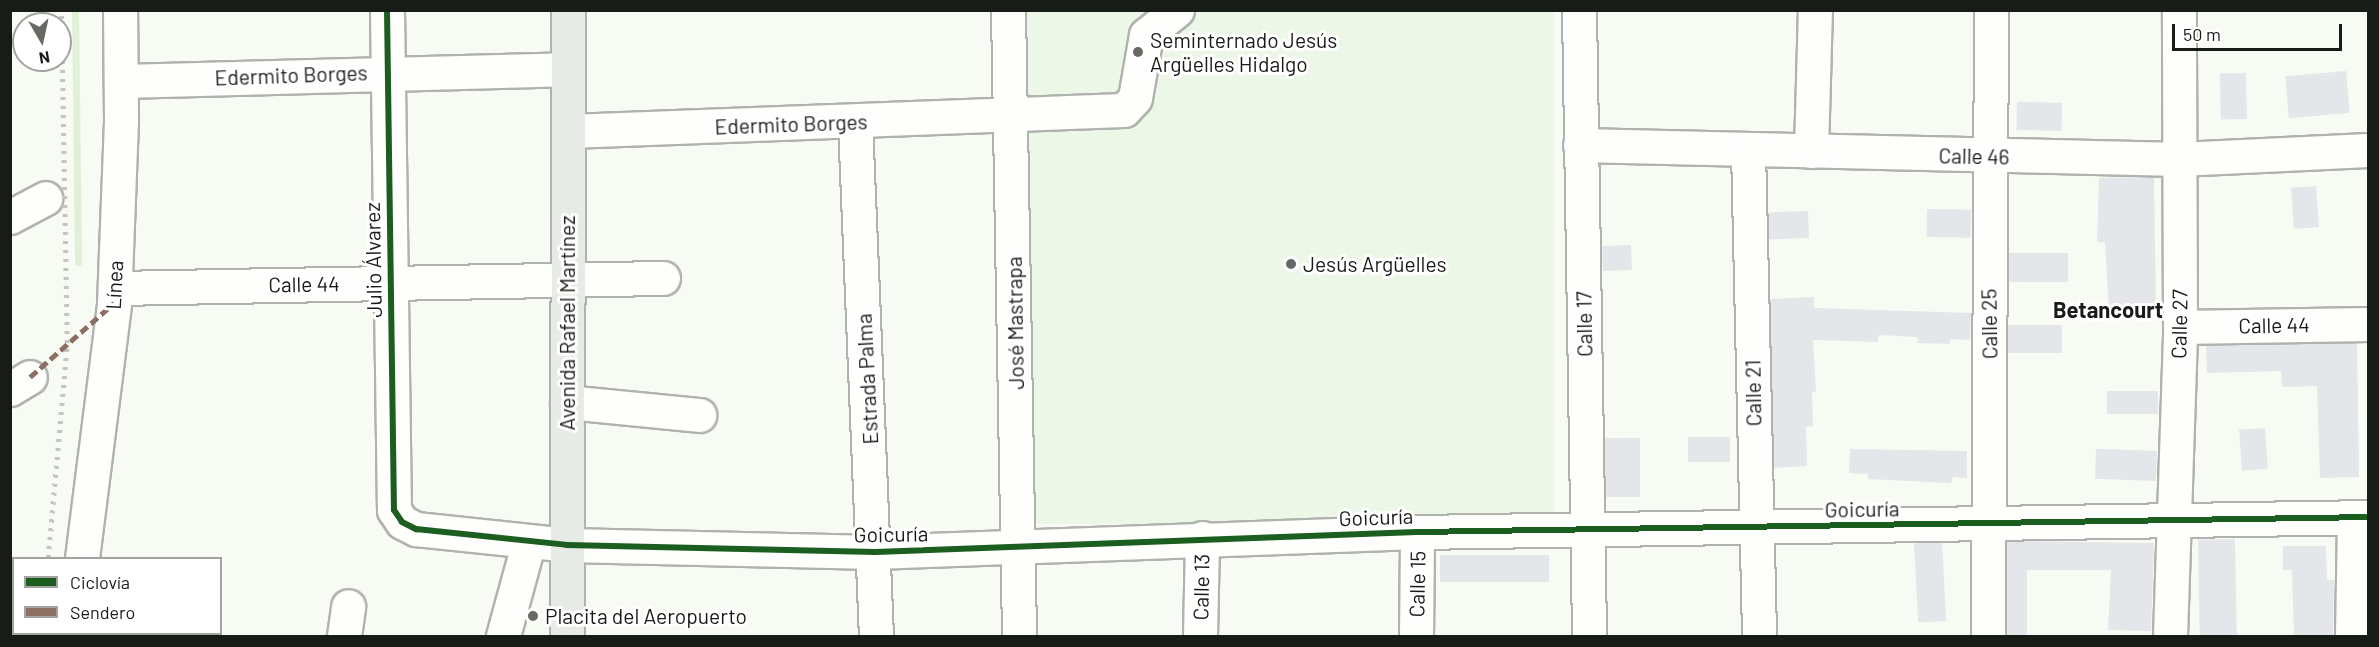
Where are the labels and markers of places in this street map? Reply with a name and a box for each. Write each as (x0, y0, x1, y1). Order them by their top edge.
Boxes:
place label: Seminternado Jesús Argüelles Hidalgo (1150, 27, 1337, 77)
marker: Seminternado Jesús Argüelles Hidalgo (1131, 45, 1145, 59)
place label: Jesús Argüelles (1303, 251, 1446, 277)
marker: Jesús Argüelles (1284, 257, 1298, 271)
place label: Placita del Aeropuerto (545, 603, 747, 629)
marker: Placita del Aeropuerto (526, 609, 540, 623)

